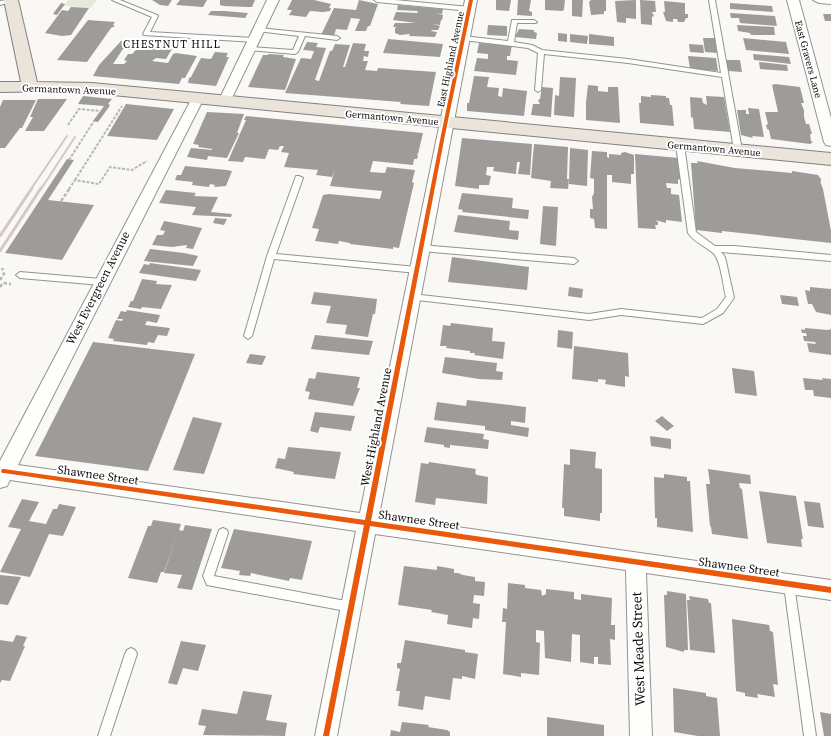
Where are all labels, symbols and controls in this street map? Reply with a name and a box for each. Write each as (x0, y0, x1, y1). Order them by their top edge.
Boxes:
street label: East Highland Avenue (434, 10, 467, 108)
street label: East Gravers Lane (792, 19, 825, 99)
district label: CHESTNUT HILL (123, 37, 221, 52)
street label: Germantown Avenue (22, 81, 116, 98)
street label: Germantown Avenue (345, 107, 439, 128)
street label: Germantown Avenue (667, 138, 761, 159)
street label: West Evergreen Avenue (62, 228, 134, 348)
street label: West Highland Avenue (357, 366, 395, 488)
street label: Shawnee Street (56, 461, 140, 489)
street label: Shawnee Street (377, 506, 461, 534)
street label: Shawnee Street (697, 553, 781, 581)
street label: West Meade Street (626, 591, 650, 707)

